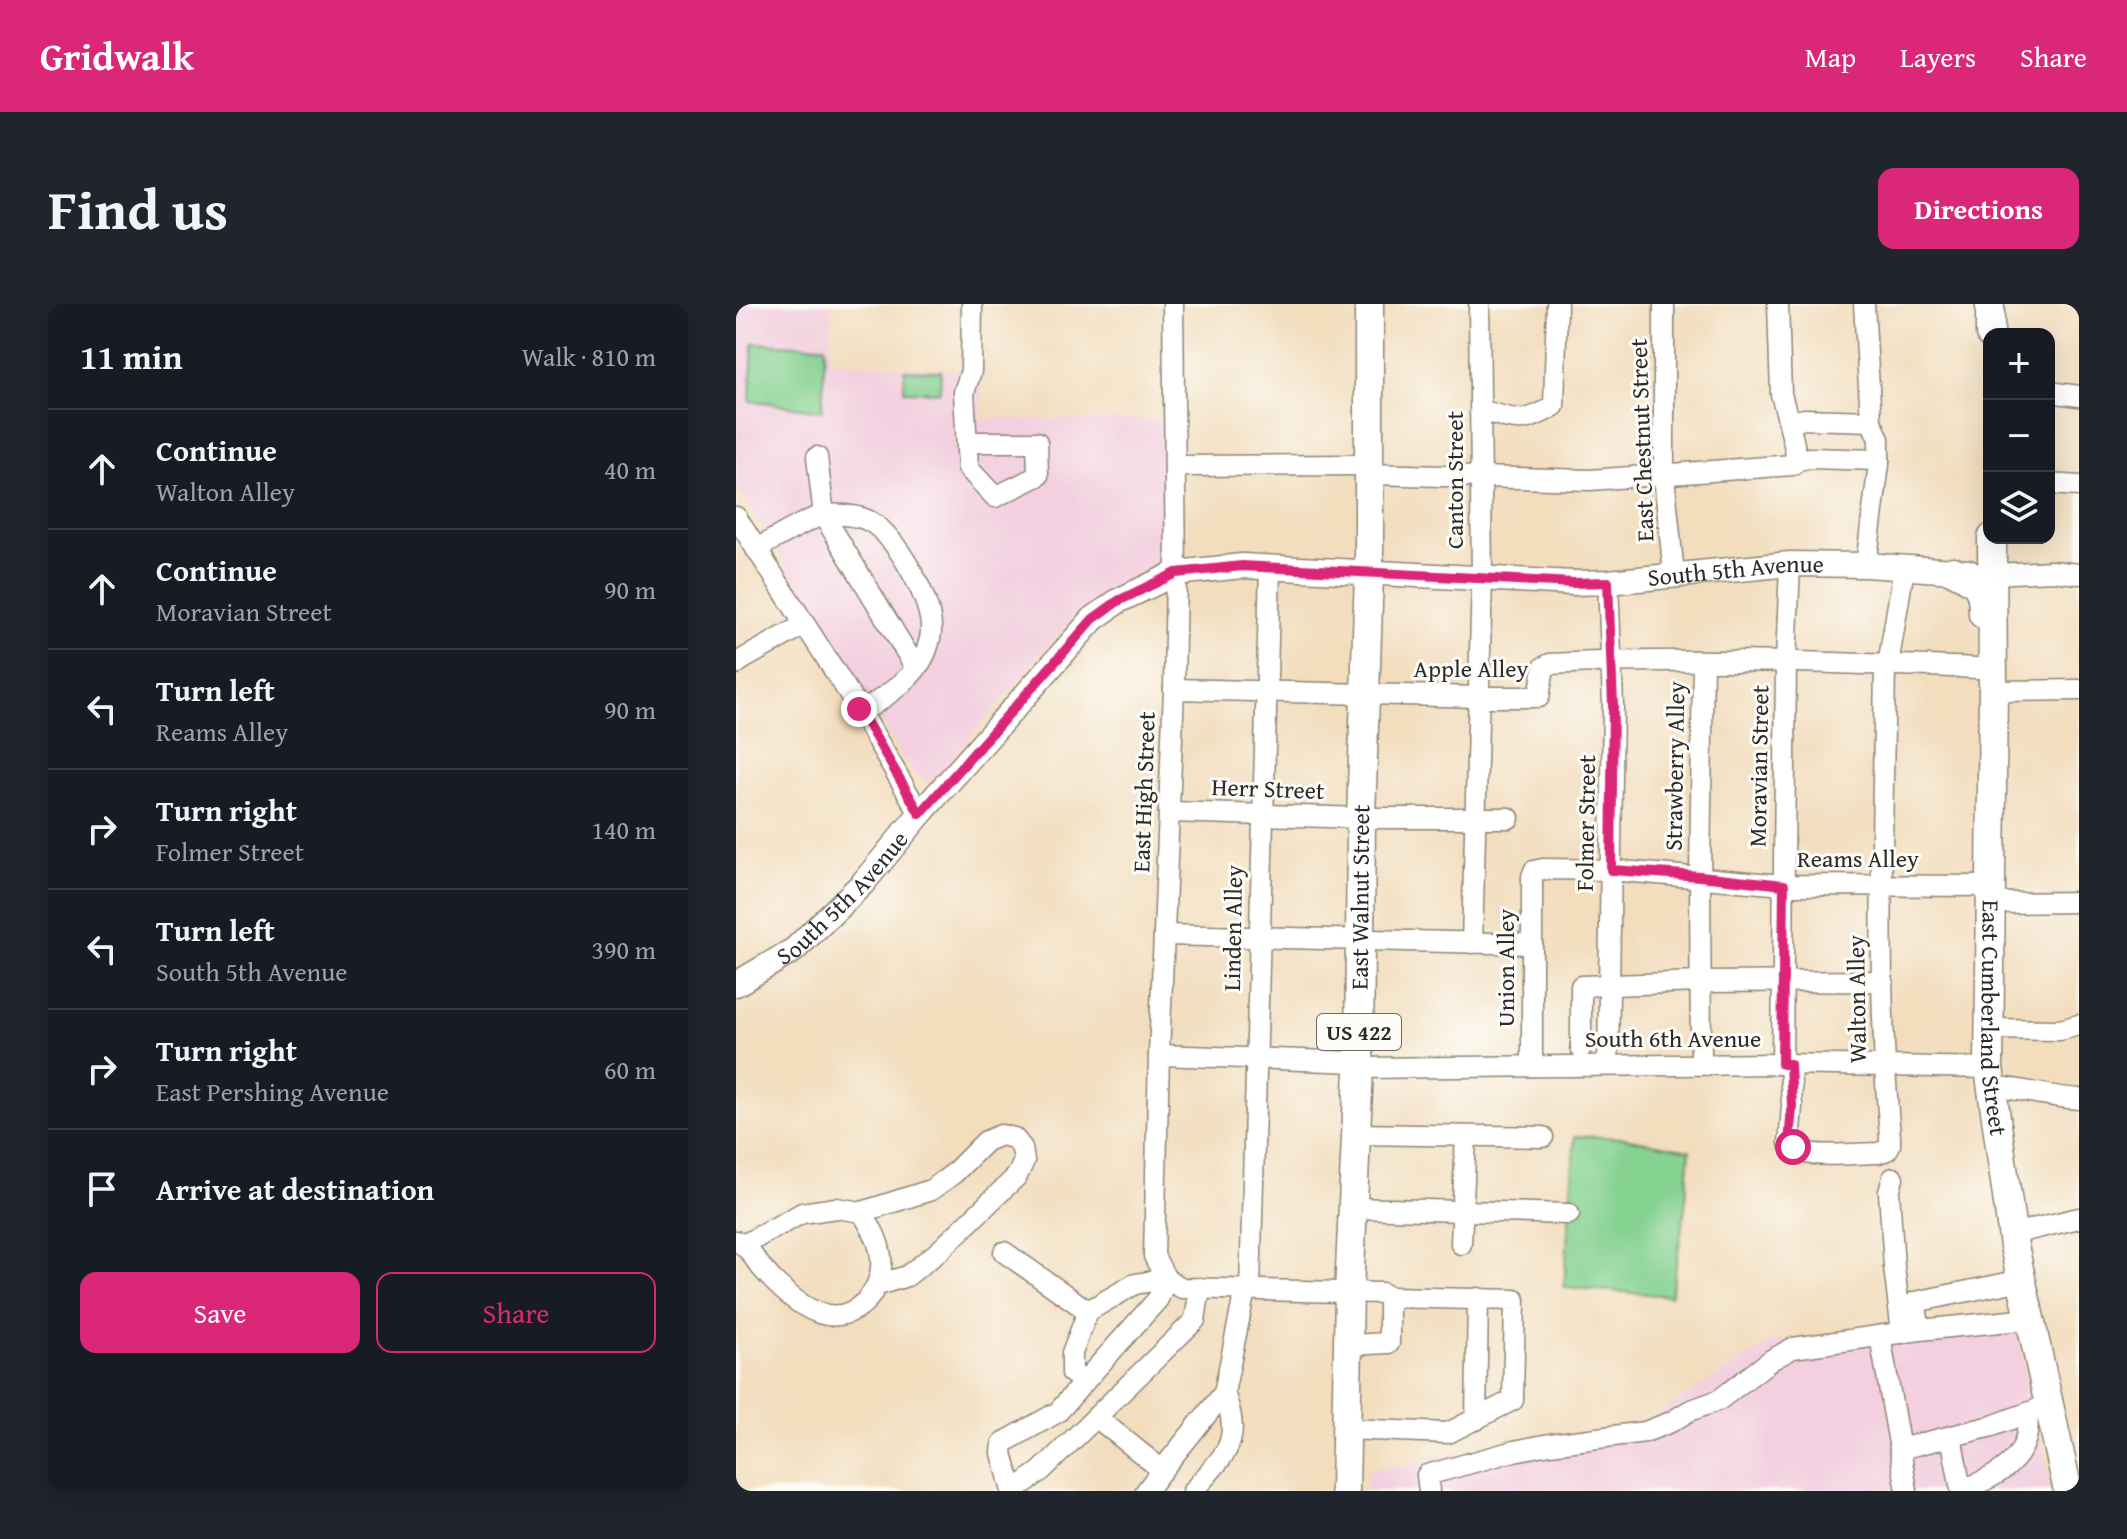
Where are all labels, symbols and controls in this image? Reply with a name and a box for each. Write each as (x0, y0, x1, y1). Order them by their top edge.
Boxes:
text: Gridwalk (40, 28, 194, 84)
text: Map (1805, 36, 1856, 77)
text: Layers (1900, 36, 1976, 77)
text: Share (2020, 36, 2087, 77)
text: Find us (48, 167, 228, 250)
button: Directions (1878, 168, 2079, 249)
map controls (1983, 328, 2055, 544)
button: + (1983, 328, 2055, 400)
text: 11 min (80, 332, 182, 381)
text: Walk · 810 m (522, 337, 656, 376)
street label: East Chestnut Street (1620, 337, 1663, 542)
button: − (1983, 400, 2055, 472)
street label: Canton Street (1437, 410, 1472, 549)
text: Continue (156, 428, 277, 472)
icon: ahead (80, 447, 124, 491)
text: 40 m (604, 450, 656, 489)
text: Walton Alley (156, 472, 295, 511)
button: layers (1983, 472, 2055, 544)
street label: South 5th Avenue (1646, 546, 1824, 595)
text: Continue (156, 548, 277, 592)
icon: ahead (80, 567, 124, 611)
text: 90 m (604, 570, 656, 609)
text: Moravian Street (156, 592, 332, 631)
street label: Apple Alley (1414, 651, 1529, 686)
text: Turn left (156, 668, 275, 712)
street label: Strawberry Alley (1656, 681, 1693, 851)
street label: Moravian Street (1740, 684, 1777, 847)
icon: left (80, 687, 124, 731)
text: 90 m (604, 690, 656, 729)
route end (841, 691, 877, 727)
street label: East High Street (1123, 710, 1164, 873)
text: Reams Alley (156, 712, 288, 751)
street label: Folmer Street (1567, 754, 1604, 892)
street label: Herr Street (1211, 769, 1326, 808)
text: Turn right (156, 788, 297, 832)
street label: East Walnut Street (1342, 803, 1378, 990)
icon: right (80, 807, 124, 851)
text: 140 m (591, 810, 656, 849)
street label: South 5th Avenue (770, 823, 916, 974)
text: Folmer Street (156, 832, 304, 871)
street label: Reams Alley (1797, 841, 1919, 876)
street label: Linden Alley (1214, 865, 1251, 991)
street label: East Cumberland Street (1972, 900, 2016, 1138)
text: Turn left (156, 908, 275, 952)
street label: Union Alley (1488, 909, 1523, 1027)
icon: left (80, 927, 124, 971)
text: 390 m (591, 930, 656, 969)
street label: Walton Alley (1838, 935, 1875, 1063)
text: South 5th Avenue (156, 952, 347, 991)
road number: US 422 (1317, 1014, 1401, 1050)
street label: South 6th Avenue (1585, 1021, 1761, 1056)
text: Turn right (156, 1028, 297, 1072)
icon: right (80, 1047, 124, 1091)
text: 60 m (604, 1050, 656, 1089)
text: East Pershing Avenue (156, 1072, 389, 1111)
route start (1775, 1129, 1811, 1165)
icon: arrive (80, 1167, 124, 1211)
text: Arrive at destination (156, 1167, 434, 1211)
button: Save (80, 1272, 360, 1353)
button: Share (376, 1272, 656, 1353)

